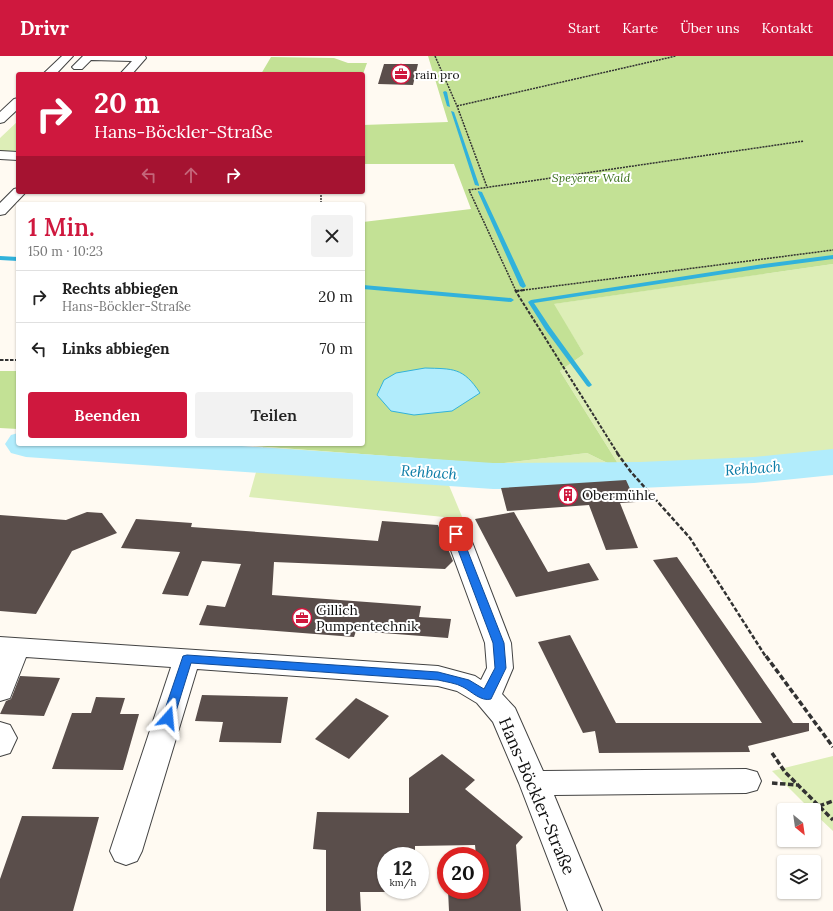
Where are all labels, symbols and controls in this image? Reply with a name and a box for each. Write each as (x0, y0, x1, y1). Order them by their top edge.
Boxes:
text: Drivr (20, 16, 69, 40)
text: Start (568, 19, 600, 37)
text: Karte (622, 19, 658, 37)
text: Über uns (680, 19, 740, 37)
text: Kontakt (762, 19, 813, 37)
office icon: rain pro (390, 63, 412, 85)
place label: rain pro (415, 67, 459, 82)
text: 20 m (94, 85, 160, 121)
icon: right (28, 88, 80, 140)
text: Hans-Böckler-Straße (94, 120, 273, 143)
icon: left (138, 164, 160, 186)
icon: ahead (180, 164, 202, 186)
icon: right (222, 164, 244, 186)
park label: Speyerer Wald (552, 170, 631, 185)
text: 1 Min. (28, 212, 95, 243)
button: close (311, 215, 353, 257)
text: 150 m · 10:23 (28, 243, 103, 260)
text: Rechts abbiegen (62, 279, 178, 298)
icon: right (28, 286, 50, 308)
text: 20 m (318, 287, 353, 306)
text: Hans-Böckler-Straße (62, 298, 191, 315)
icon: left (28, 338, 50, 360)
text: Links abbiegen (62, 339, 170, 358)
text: 70 m (319, 339, 353, 358)
button: Beenden (28, 392, 187, 438)
button: Teilen (195, 392, 353, 438)
water label: Rehbach (724, 457, 782, 479)
water label: Rehbach (400, 461, 458, 483)
building icon: Obermühle (557, 484, 579, 506)
place label: Obermühle (582, 486, 656, 504)
pin (439, 517, 473, 551)
icon: arrive (445, 523, 467, 545)
place label: Gillich Pumpentechnik (316, 601, 419, 635)
office icon: Gillich Pumpentechnik (291, 607, 313, 629)
position arrow (147, 697, 189, 739)
street label: Hans-Böckler-Straße (494, 714, 580, 878)
north arrow (777, 803, 821, 847)
map controls (777, 803, 821, 899)
speed limit sign: 20 (437, 847, 489, 899)
text: 12 (394, 855, 412, 880)
button: layers (777, 855, 821, 899)
text: km/h (389, 876, 417, 889)

